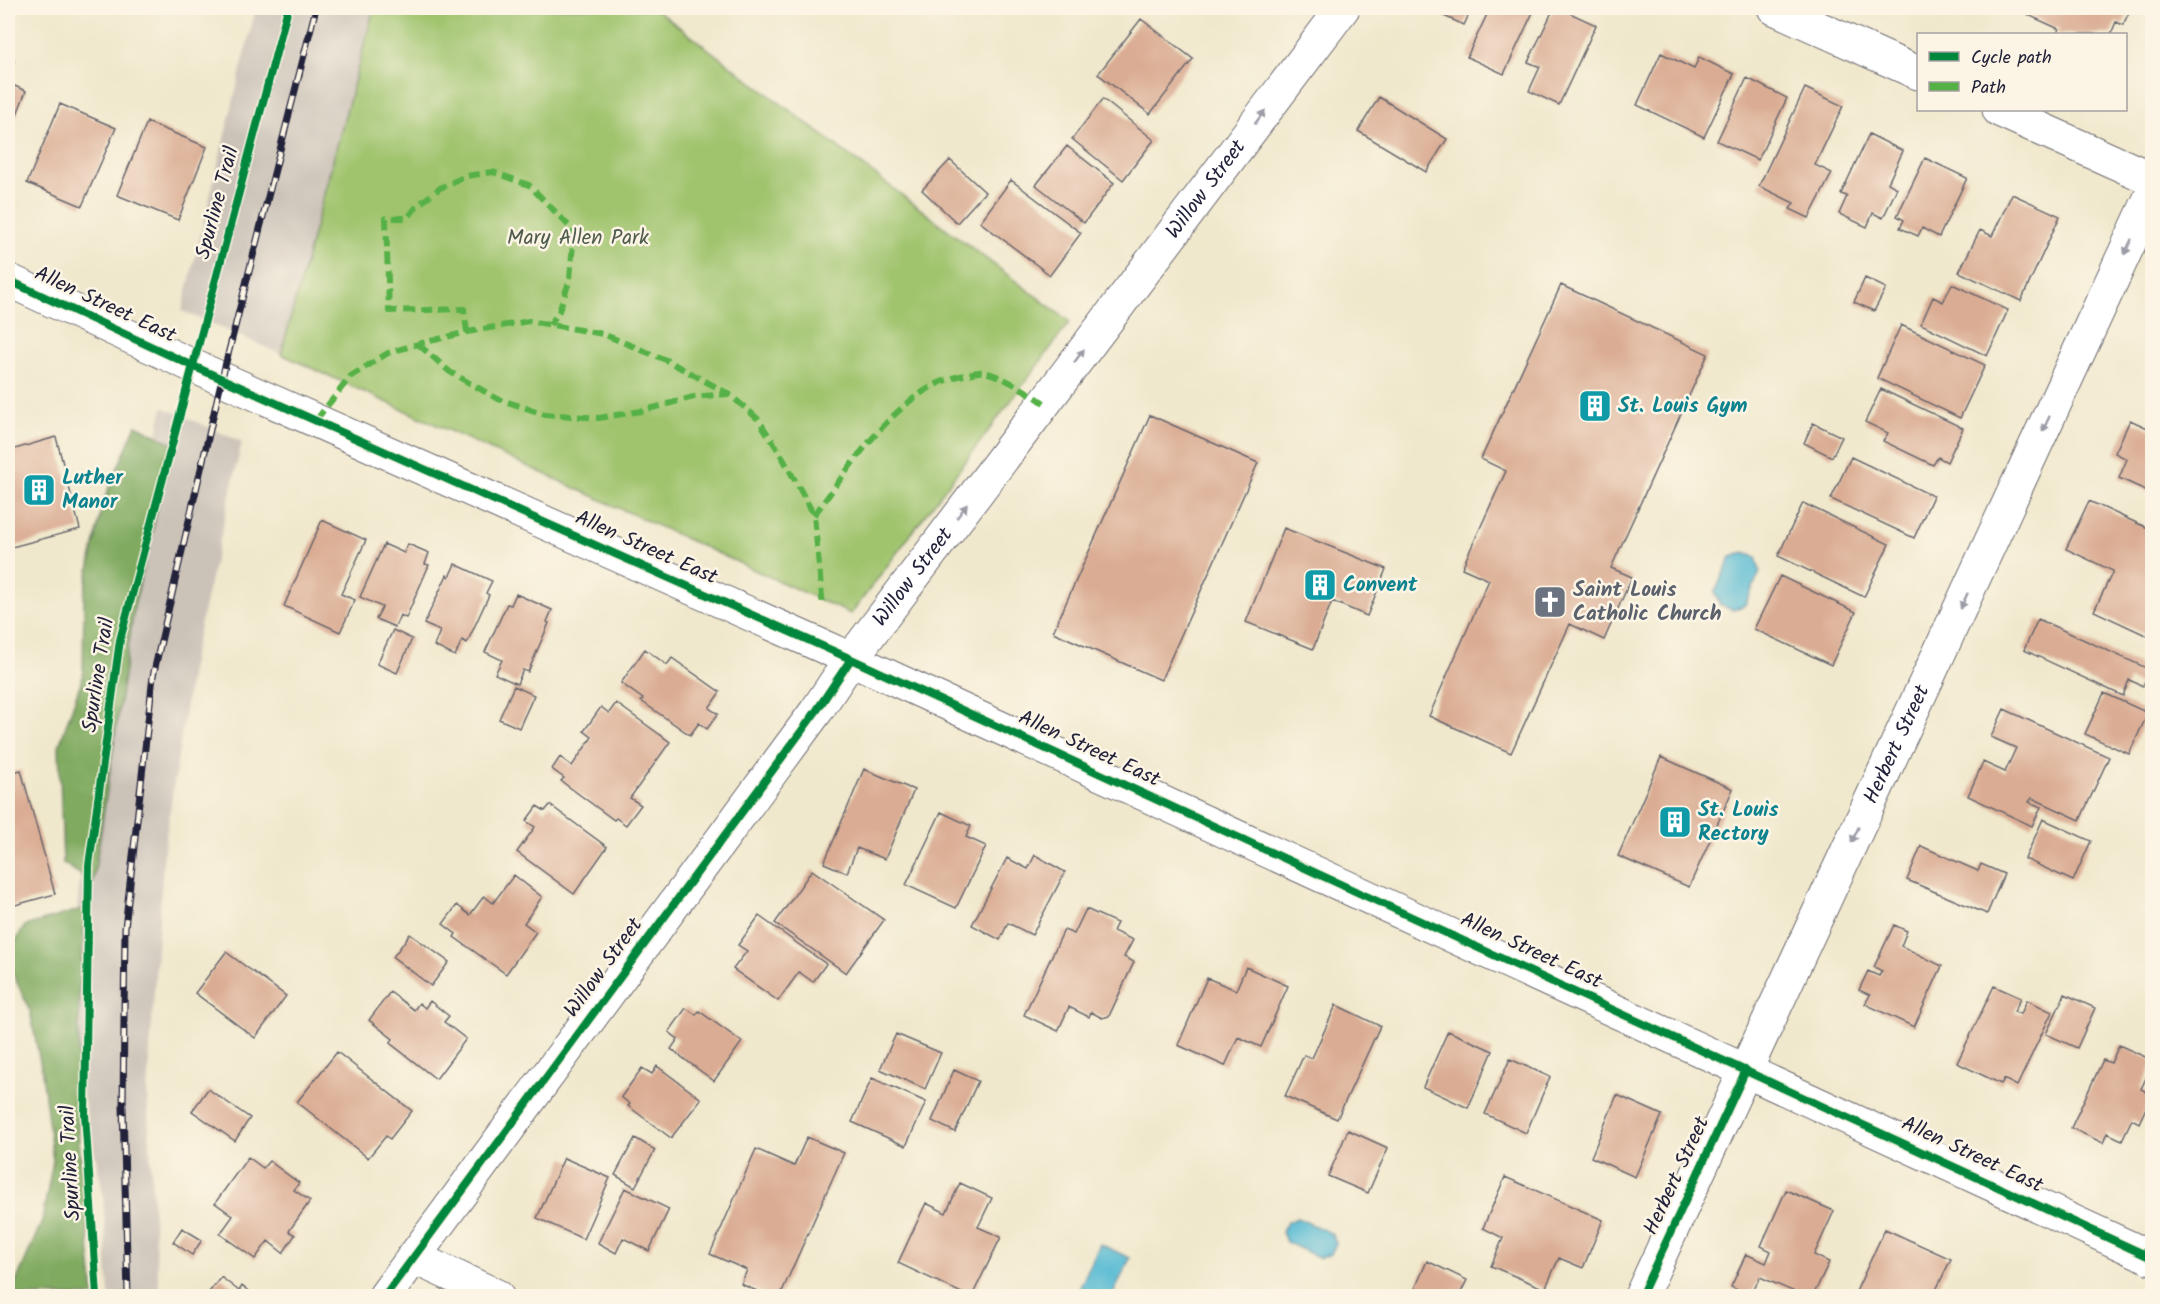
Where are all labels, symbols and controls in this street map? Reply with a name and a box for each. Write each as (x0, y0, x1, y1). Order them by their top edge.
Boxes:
legend (1917, 33, 2127, 111)
text: Cycle path (1971, 44, 2052, 73)
text: Path (1971, 74, 2006, 103)
one-way arrow (1254, 109, 1266, 124)
street label: Willow Street (1157, 132, 1255, 246)
street label: Spurline Trail (187, 143, 249, 263)
park label: Mary Allen Park (507, 222, 649, 255)
one-way arrow (2123, 238, 2132, 255)
street label: Allen Street East (29, 258, 182, 353)
one-way arrow (1073, 348, 1085, 363)
building icon: St. Louis Gym (1577, 388, 1613, 424)
place label: St. Louis Gym (1618, 390, 1747, 423)
one-way arrow (2041, 415, 2050, 432)
place label: Luther Manor (62, 462, 124, 519)
building icon: Luther Manor (21, 472, 57, 508)
street label: Allen Street East (569, 502, 723, 595)
one-way arrow (956, 504, 968, 520)
street label: Willow Street (864, 520, 962, 634)
building icon: Convent (1302, 567, 1338, 603)
place label: Convent (1343, 569, 1418, 602)
place label: Saint Louis Catholic Church (1573, 574, 1722, 631)
church icon: Saint Louis Catholic Church (1532, 584, 1568, 620)
one-way arrow (1959, 592, 1968, 609)
street label: Spurline Trail (74, 615, 124, 735)
street label: Herbert Street (1855, 679, 1939, 809)
street label: Allen Street East (1013, 702, 1166, 797)
place label: St. Louis Rectory (1698, 794, 1779, 851)
building icon: St. Louis Rectory (1657, 804, 1693, 840)
one-way arrow (1850, 826, 1860, 844)
street label: Allen Street East (1455, 904, 1608, 999)
street label: Willow Street (556, 910, 652, 1025)
street label: Spurline Trail (51, 1104, 91, 1222)
street label: Allen Street East (1896, 1108, 2049, 1203)
street label: Herbert Street (1635, 1110, 1719, 1241)

